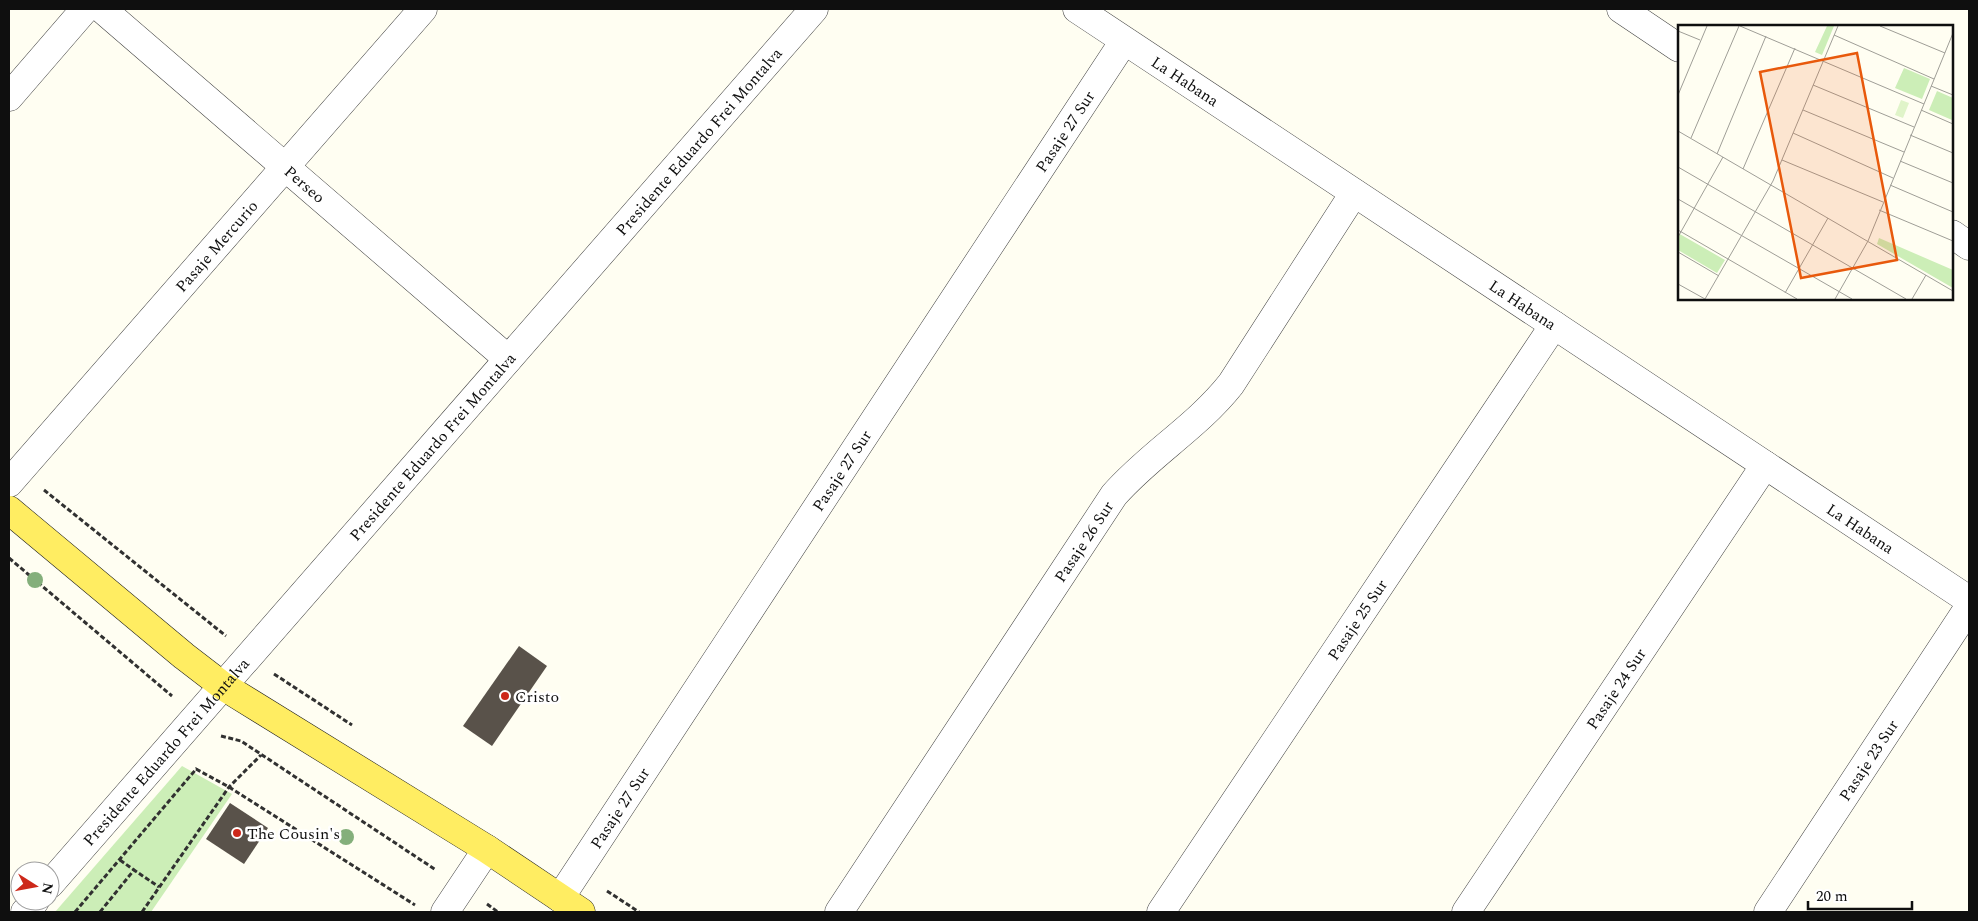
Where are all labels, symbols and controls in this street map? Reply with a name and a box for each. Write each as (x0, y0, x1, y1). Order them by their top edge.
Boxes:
inset map (1678, 25, 1953, 300)
street label: Presidente Eduardo Frei Montalva (610, 42, 788, 241)
street label: La Habana (1146, 50, 1224, 113)
street label: Pasaje 27 Sur (1030, 86, 1101, 177)
street label: Perseo (279, 160, 330, 209)
street label: Pasaje Mercurio (170, 195, 264, 298)
street label: La Habana (1484, 274, 1561, 337)
street label: Presidente Eduardo Frei Montalva (344, 347, 522, 546)
street label: Pasaje 27 Sur (807, 425, 878, 516)
street label: Pasaje 26 Sur (1049, 496, 1120, 587)
street label: La Habana (1821, 498, 1899, 560)
street label: Pasaje 25 Sur (1322, 575, 1394, 665)
street label: Pasaje 24 Sur (1581, 644, 1652, 734)
street label: Presidente Eduardo Frei Montalva (77, 652, 256, 852)
place label: Cristo (515, 685, 559, 709)
marker: Cristo (499, 690, 511, 702)
street label: Pasaje 23 Sur (1833, 715, 1905, 806)
street label: Pasaje 27 Sur (585, 763, 656, 854)
place label: The Cousin's (247, 822, 340, 846)
marker: The Cousin's (231, 827, 243, 839)
north arrow (10, 861, 60, 911)
scale bar (1808, 878, 1912, 910)
text: N (36, 881, 59, 896)
text: 20 m (1816, 885, 1848, 908)

